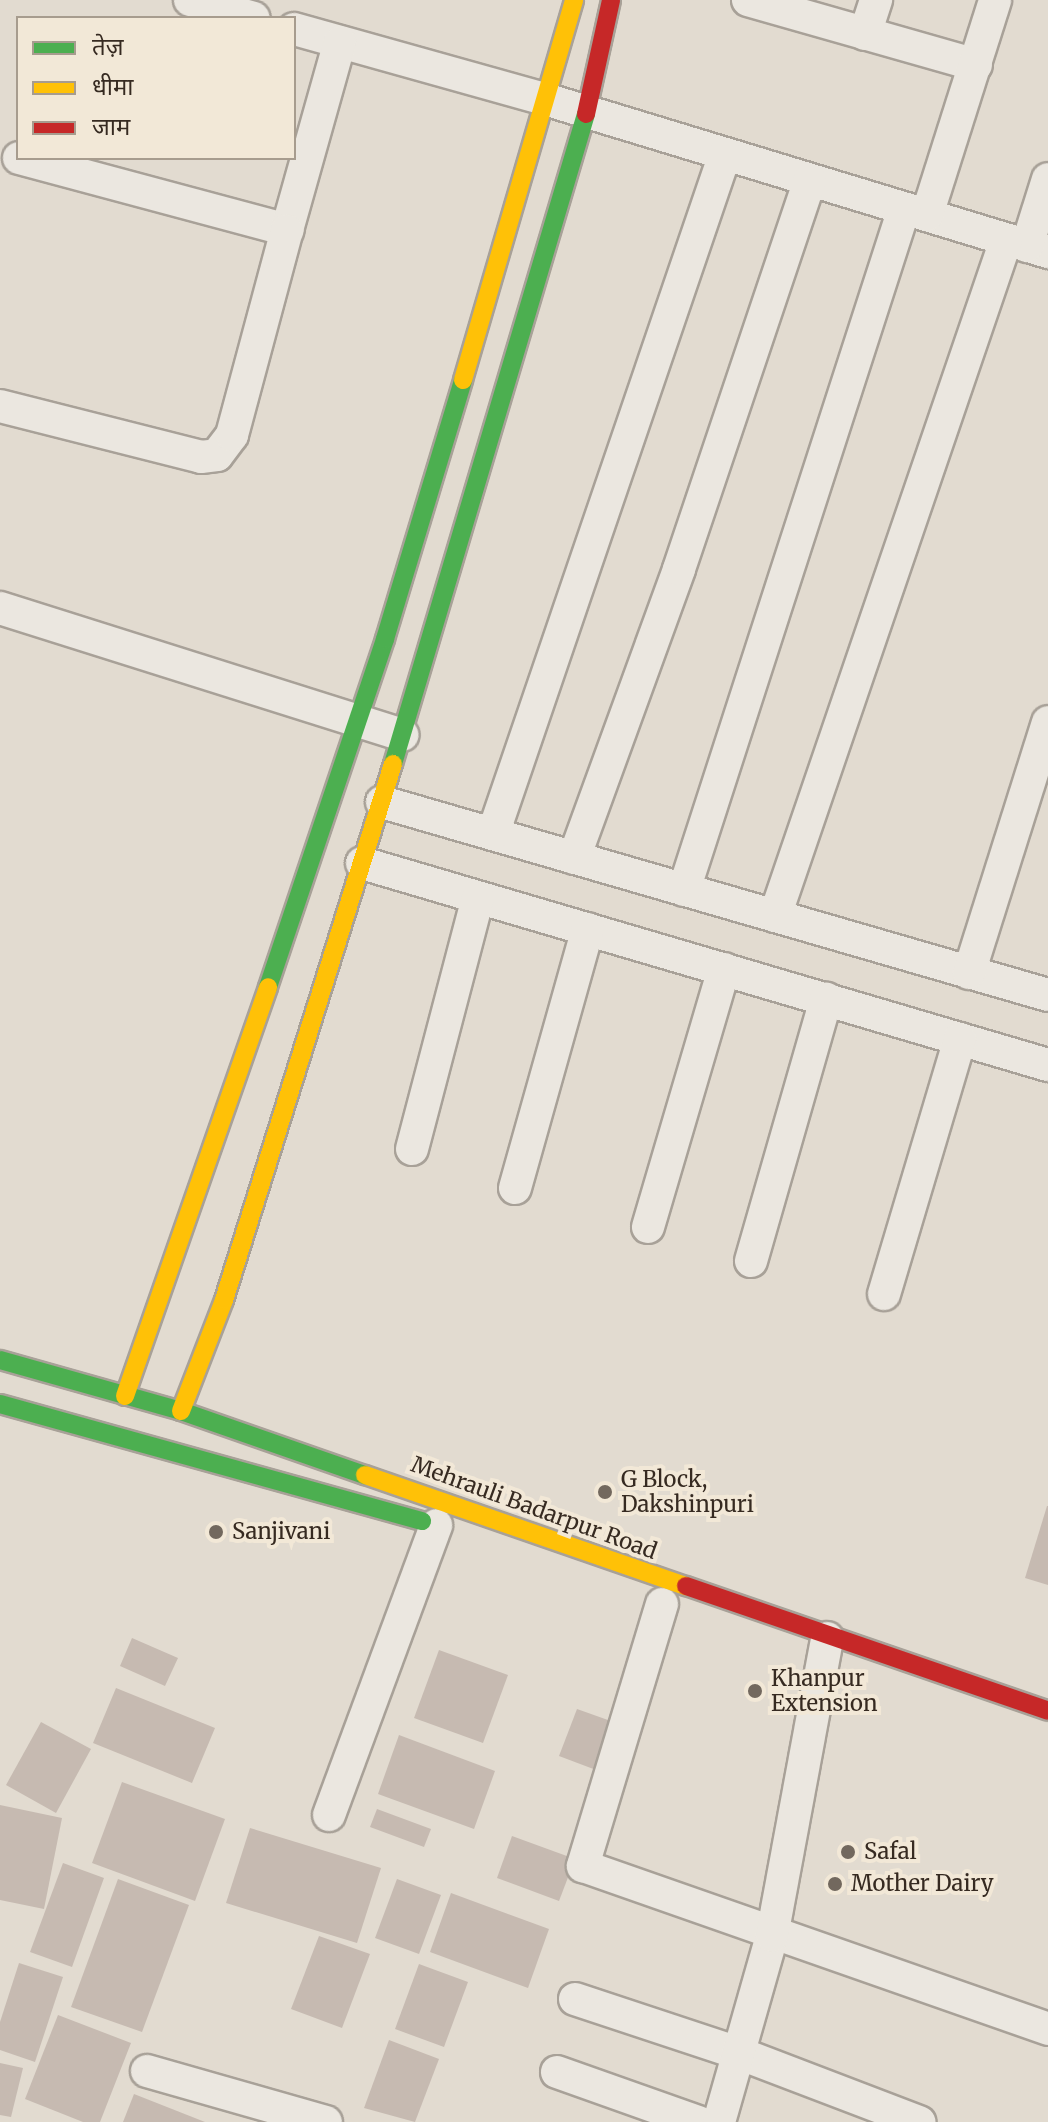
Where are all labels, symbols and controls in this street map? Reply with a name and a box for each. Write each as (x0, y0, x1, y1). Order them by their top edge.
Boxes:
legend (16, 16, 296, 160)
text: तेज़ (92, 31, 124, 62)
text: धीमा (92, 71, 134, 102)
text: जाम (92, 111, 130, 142)
street label: Mehrauli Badarpur Road (407, 1451, 661, 1565)
place label: G Block, Dakshinpuri (621, 1466, 754, 1518)
marker: G Block, Dakshinpuri (596, 1483, 614, 1501)
place label: Sanjivani (232, 1519, 330, 1545)
marker: Sanjivani (207, 1523, 225, 1541)
place label: Khanpur Extension (771, 1665, 877, 1716)
marker: Khanpur Extension (746, 1682, 764, 1700)
place label: Safal (864, 1839, 916, 1865)
marker: Safal (839, 1843, 857, 1861)
place label: Mother Dairy (851, 1871, 994, 1897)
marker: Mother Dairy (826, 1875, 844, 1893)

